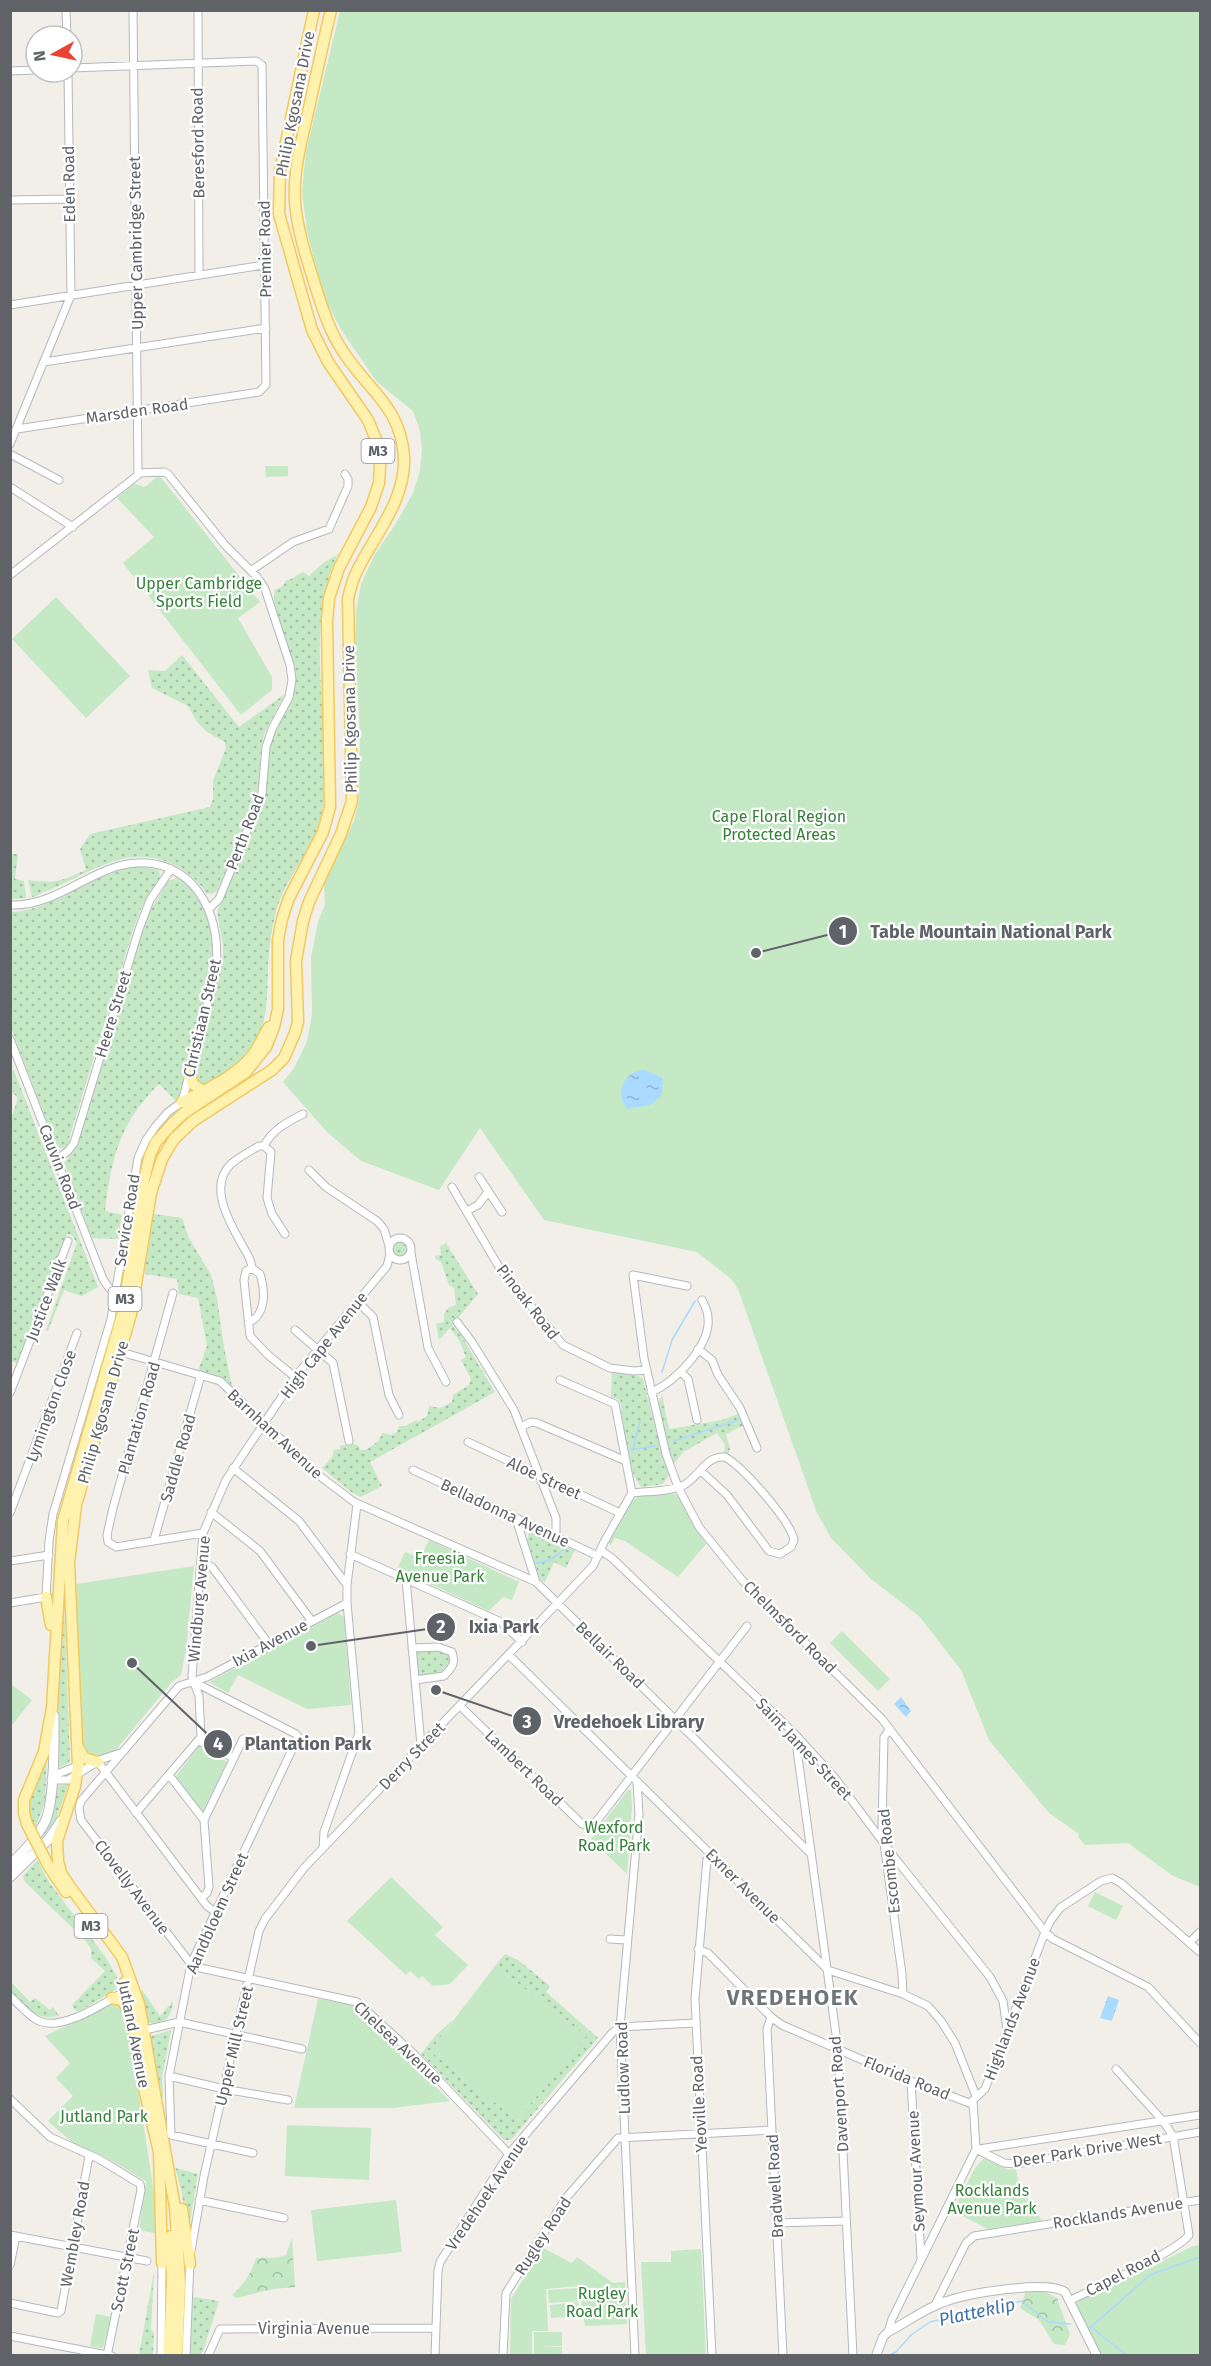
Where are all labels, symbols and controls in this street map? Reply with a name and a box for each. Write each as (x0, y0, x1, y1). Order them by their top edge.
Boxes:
north arrow (24, 24, 84, 84)
street label: Philip Kgosana Drive (272, 29, 318, 179)
text: N (29, 49, 50, 63)
street label: Beresford Road (188, 87, 208, 199)
street label: Eden Road (59, 145, 79, 223)
street label: Upper Cambridge Street (125, 156, 147, 330)
street label: Premier Road (255, 200, 275, 298)
street label: Marsden Road (84, 394, 190, 428)
road number: M3 (362, 439, 394, 463)
park label: Upper Cambridge Sports Field (136, 574, 262, 611)
street label: Philip Kgosana Drive (339, 645, 361, 793)
street label: Perth Road (222, 791, 268, 873)
park label: Cape Floral Region Protected Areas (712, 807, 846, 844)
callout: Table Mountain National Park (828, 913, 1123, 949)
text: 1 (839, 921, 847, 943)
text: Table Mountain National Park (870, 921, 1113, 943)
street label: Christiaan Street (179, 957, 225, 1079)
street label: Heere Street (91, 968, 135, 1060)
street label: Cauvin Road (35, 1122, 85, 1212)
street label: Service Road (110, 1172, 144, 1268)
street label: Justice Walk (22, 1256, 71, 1344)
street label: Pinoak Road (493, 1261, 563, 1343)
road number: M3 (108, 1287, 142, 1311)
street label: High Cape Avenue (276, 1288, 372, 1402)
street label: Philip Kgosana Drive (73, 1338, 133, 1486)
street label: Lymington Close (22, 1347, 80, 1465)
street label: Plantation Road (114, 1359, 164, 1477)
street label: Barnham Avenue (223, 1385, 327, 1483)
street label: Saddle Road (156, 1412, 200, 1504)
street label: Aloe Street (504, 1453, 584, 1503)
street label: Belladonna Avenue (437, 1475, 573, 1551)
street label: Windburg Avenue (184, 1535, 214, 1663)
park label: Freesia Avenue Park (396, 1549, 485, 1586)
street label: Chelmsford Road (740, 1577, 840, 1677)
callout: Ixia Park (426, 1609, 551, 1645)
street label: Ixia Avenue (229, 1615, 311, 1671)
text: 2 (436, 1616, 446, 1638)
text: Ixia Park (469, 1616, 540, 1638)
street label: Bellair Road (572, 1618, 648, 1692)
street label: Saint James Street (752, 1694, 856, 1804)
callout: Vredehoek Library (512, 1703, 716, 1739)
text: 3 (521, 1711, 532, 1733)
text: Vredehoek Library (553, 1711, 705, 1733)
street label: Derry Street (375, 1718, 449, 1794)
callout: Plantation Park (203, 1726, 384, 1762)
street label: Lambert Road (481, 1726, 567, 1810)
text: 4 (213, 1733, 223, 1755)
text: Plantation Park (245, 1733, 372, 1755)
street label: Escombe Road (874, 1807, 904, 1915)
park label: Wexford Road Park (578, 1818, 651, 1855)
street label: Clovelly Avenue (90, 1836, 174, 1938)
street label: Exner Avenue (702, 1845, 784, 1927)
street label: Aandbloem Street (182, 1849, 252, 1976)
road number: M3 (74, 1914, 107, 1938)
street label: Highlands Avenue (980, 1955, 1044, 2083)
street label: Jutland Avenue (114, 1978, 154, 2090)
street label: Upper Mill Street (211, 1984, 257, 2108)
district label: VREDEHOEK (726, 1984, 859, 2011)
street label: Chelsea Avenue (350, 1997, 446, 2089)
street label: Ludlow Road (612, 2021, 634, 2115)
street label: Davenport Road (825, 2035, 853, 2153)
street label: Florida Road (861, 2052, 953, 2104)
street label: Yeoville Road (687, 2055, 711, 2153)
park label: Jutland Park (60, 2107, 149, 2126)
street label: Seymour Avenue (903, 2110, 929, 2232)
street label: Deer Park Drive West (1011, 2129, 1163, 2171)
street label: Vredehoek Avenue (442, 2132, 532, 2254)
street label: Bradwell Road (763, 2133, 787, 2239)
street label: Wembley Road (56, 2180, 94, 2288)
park label: Rocklands Avenue Park (948, 2181, 1037, 2218)
street label: Rugley Road (511, 2193, 575, 2279)
street label: Rocklands Avenue (1051, 2193, 1185, 2233)
street label: Scott Street (107, 2226, 143, 2313)
street label: Capel Road (1082, 2246, 1164, 2300)
park label: Rugley Road Park (566, 2284, 639, 2321)
water label: Platteklip (937, 2293, 1017, 2331)
street label: Virginia Avenue (258, 2319, 370, 2338)

